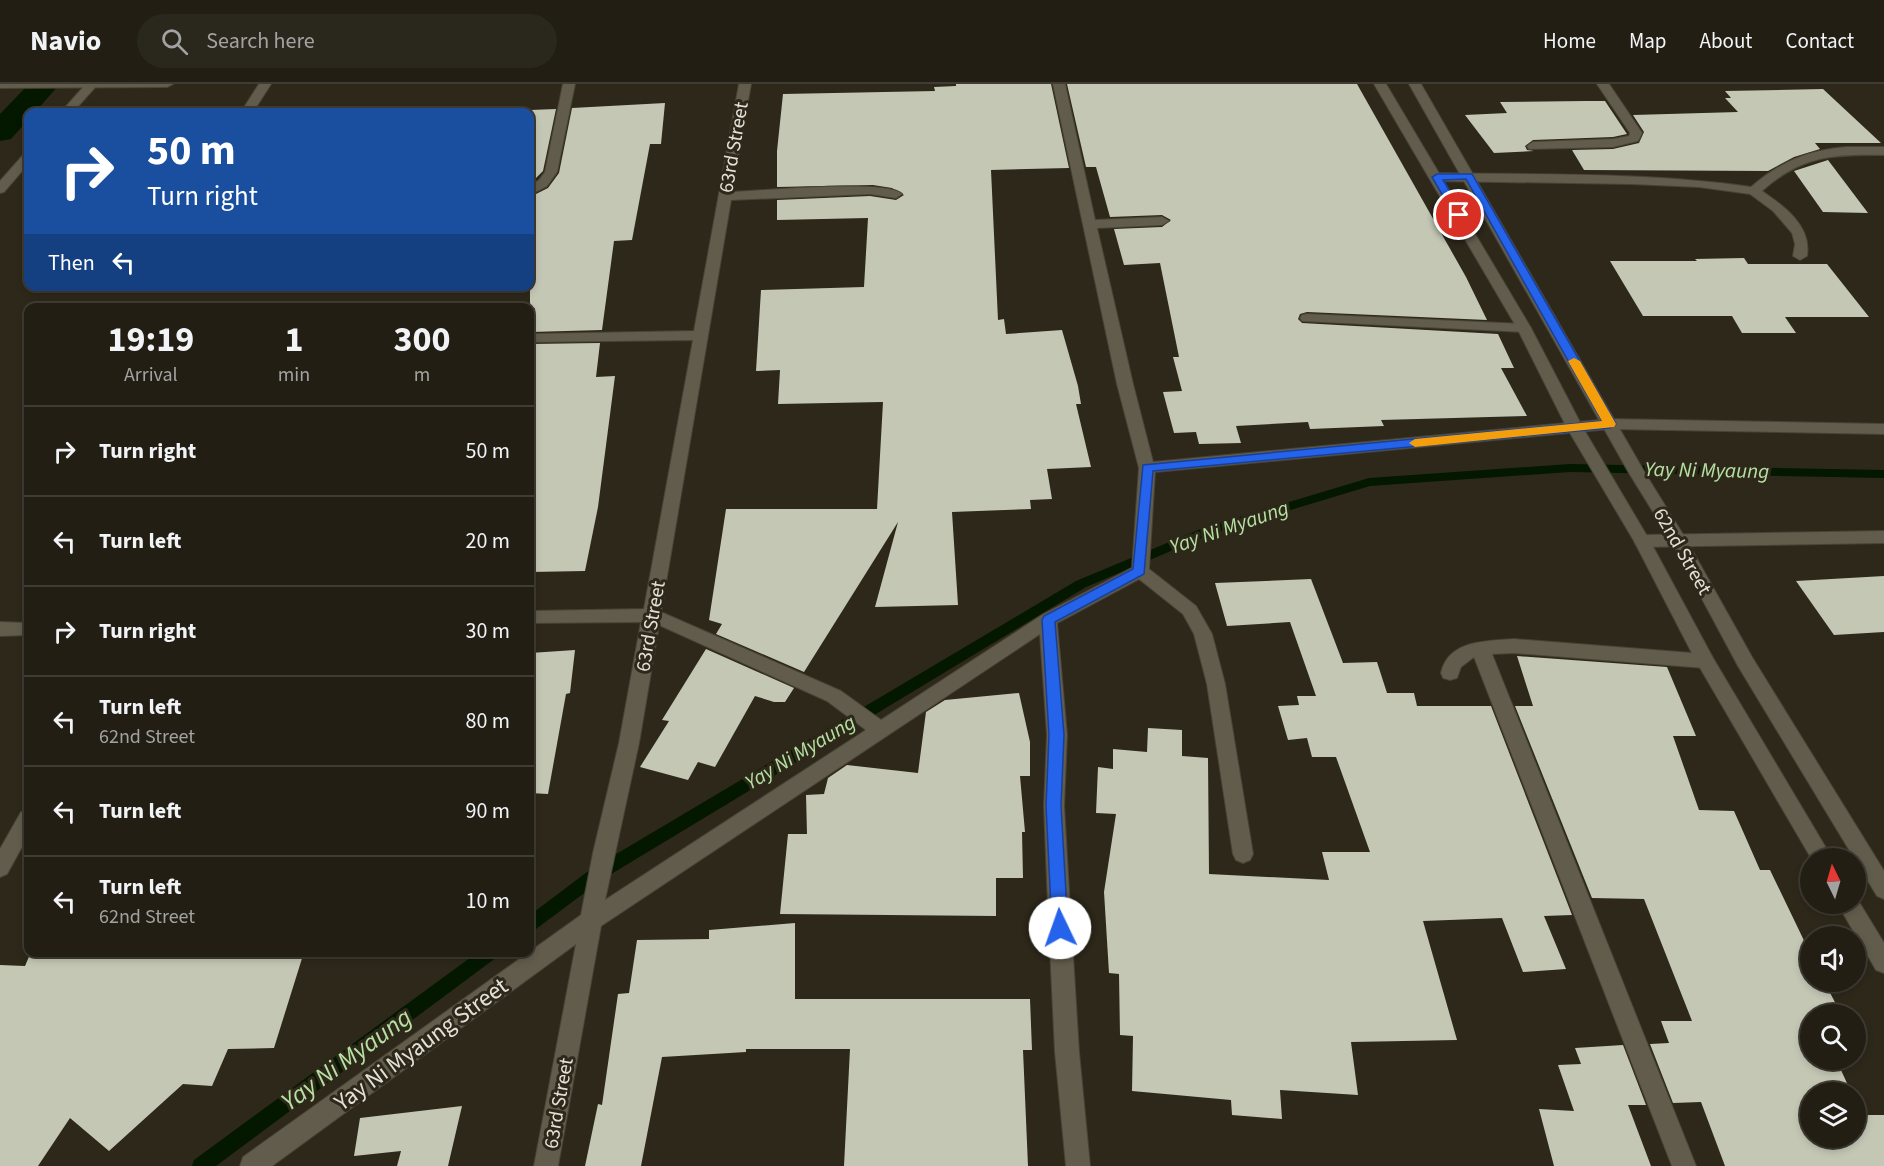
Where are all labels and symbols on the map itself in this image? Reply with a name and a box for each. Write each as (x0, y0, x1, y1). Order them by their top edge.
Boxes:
street label: 63rd Street (712, 99, 756, 195)
pin (1433, 189, 1484, 240)
water label: Yay Ni Myaung (1644, 454, 1770, 486)
water label: Yay Ni Myaung (1165, 493, 1293, 561)
street label: 62nd Street (1646, 503, 1718, 600)
street label: 63rd Street (629, 578, 673, 674)
water label: Yay Ni Myaung (739, 707, 861, 797)
north arrow (1800, 848, 1866, 914)
position arrow (1028, 896, 1092, 960)
street label: Yay Ni Myaung Street (329, 971, 513, 1117)
water label: Yay Ni Myaung (274, 1001, 418, 1117)
street label: 63rd Street (537, 1055, 581, 1151)

